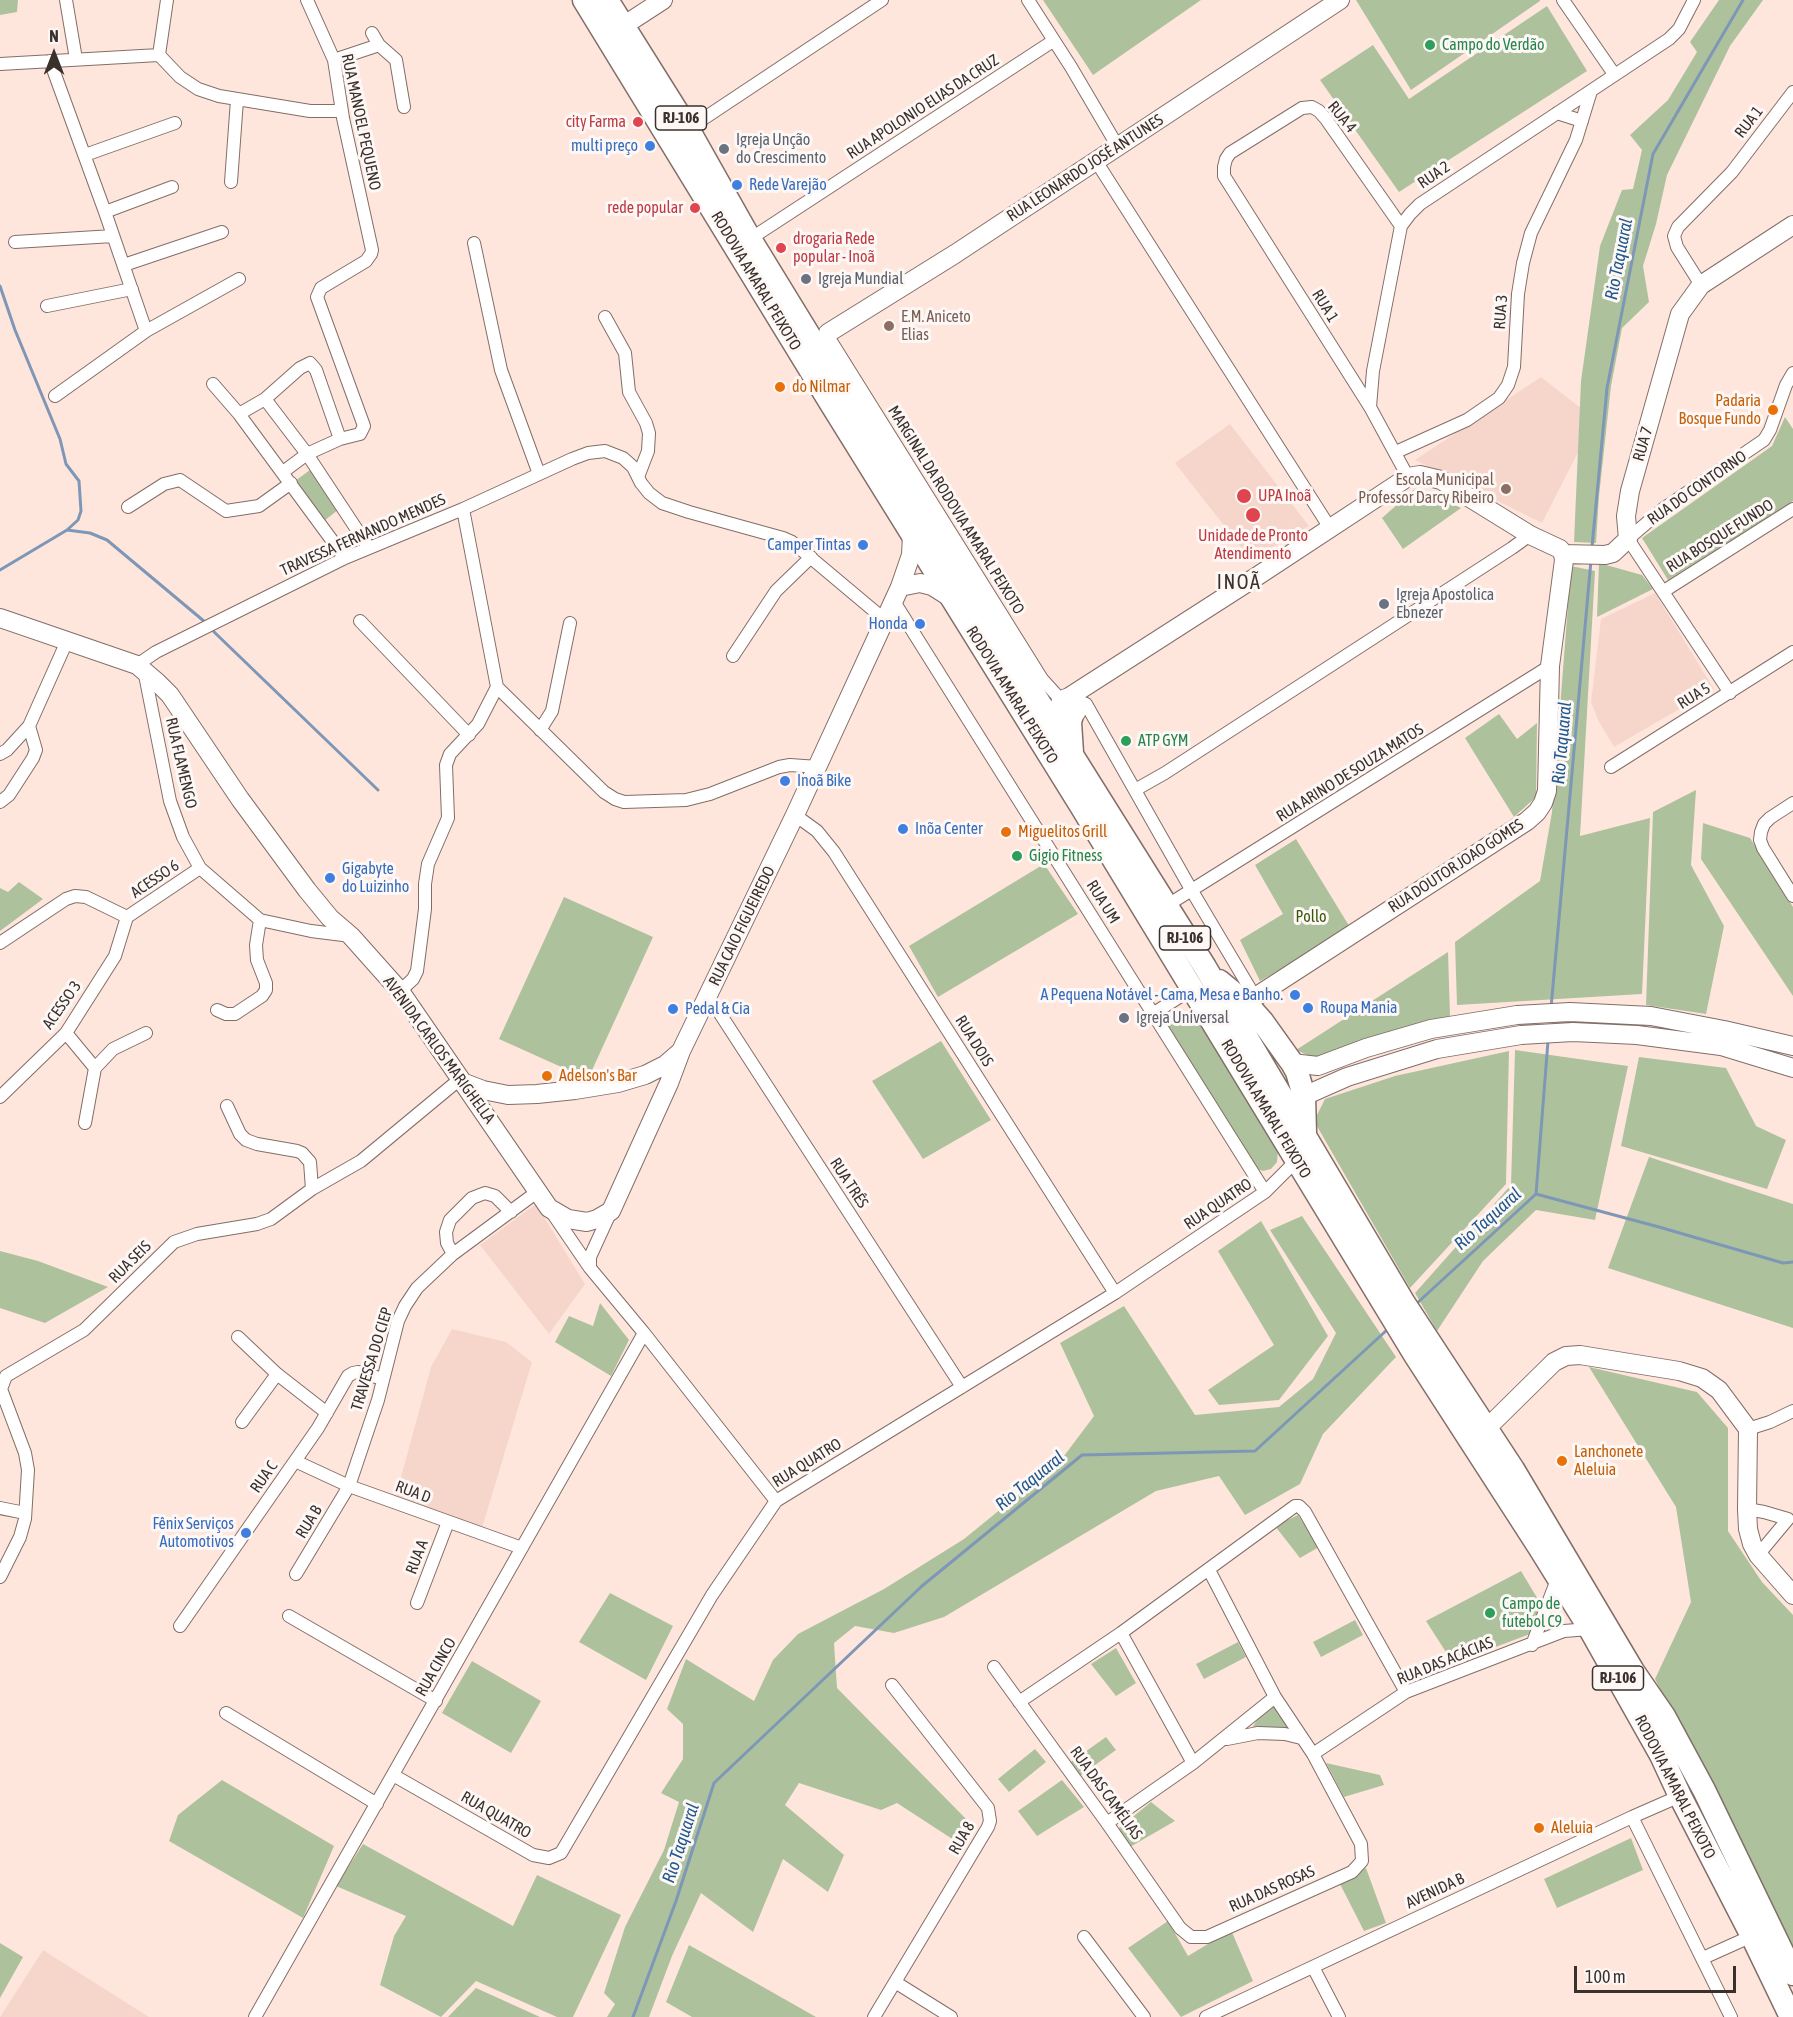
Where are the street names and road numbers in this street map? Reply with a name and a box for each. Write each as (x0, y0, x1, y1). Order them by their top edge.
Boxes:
street label: RUA APOLONIO ELIAS DA CRUZ (843, 51, 1003, 163)
street label: RUA MANOEL PEQUENO (337, 52, 385, 192)
street label: RUA 4 (1323, 97, 1361, 137)
street label: RUA 1 (1731, 102, 1767, 142)
road number: RJ-106 (656, 106, 706, 130)
street label: RUA LEONARDO JOSÉ ANTUNES (1003, 110, 1167, 226)
street label: RUA 2 (1414, 157, 1454, 193)
street label: RODOVIA AMARAL PEIXOTO (707, 208, 805, 354)
street label: RUA 1 (1308, 286, 1342, 326)
street label: RUA 3 (1490, 294, 1512, 330)
street label: MARGINAL DA RODOVIA AMARAL PEIXOTO (884, 402, 1028, 618)
street label: RUA 7 (1629, 425, 1657, 463)
street label: RUA DO CONTORNO (1644, 447, 1750, 529)
street label: TRAVESSA FERNANDO MENDES (278, 490, 448, 580)
street label: RUA BOSQUE FUNDO (1663, 495, 1777, 577)
street label: RODOVIA AMARAL PEIXOTO (962, 623, 1062, 767)
street label: RUA 5 (1674, 679, 1714, 713)
street label: RUA FLAMENGO (161, 716, 201, 810)
street label: RUA ARINO DE SOUZA MATOS (1273, 720, 1427, 826)
street label: RUA DOUTOR JOAO GOMES (1385, 815, 1527, 917)
street label: ACESSO 6 (127, 856, 183, 902)
street label: RUA CAIO FIGUEIREDO (705, 863, 779, 989)
street label: RUA UM (1082, 877, 1124, 927)
road number: RJ-106 (1160, 926, 1210, 950)
street label: AVENIDA CARLOS MARIGHELLA (379, 973, 499, 1127)
street label: ACESSO 3 (39, 977, 85, 1033)
street label: RUA DOIS (951, 1012, 997, 1070)
street label: RODOVIA AMARAL PEIXOTO (1217, 1036, 1315, 1182)
street label: RUA TRÊS (826, 1154, 872, 1212)
street label: RUA QUATRO (1180, 1174, 1256, 1234)
street label: RUA SEIS (105, 1237, 155, 1287)
street label: TRAVESSA DO CIEP (347, 1305, 397, 1413)
street label: RUA QUATRO (769, 1434, 845, 1492)
street label: RUA C (246, 1457, 282, 1497)
street label: RUA D (393, 1477, 433, 1507)
street label: RUA B (292, 1502, 326, 1542)
street label: RUA A (402, 1537, 432, 1577)
street label: RUA DAS ACÁCIAS (1394, 1633, 1496, 1689)
street label: RUA CINCO (412, 1634, 460, 1700)
road number: RJ-106 (1592, 1666, 1644, 1690)
street label: RODOVIA AMARAL PEIXOTO (1630, 1712, 1720, 1862)
street label: RUA DAS CAMÉLIAS (1066, 1743, 1146, 1843)
street label: RUA QUATRO (458, 1787, 534, 1843)
street label: RUA 8 (945, 1818, 979, 1858)
street label: RUA DAS ROSAS (1226, 1862, 1318, 1916)
street label: AVENIDA B (1403, 1869, 1467, 1913)

